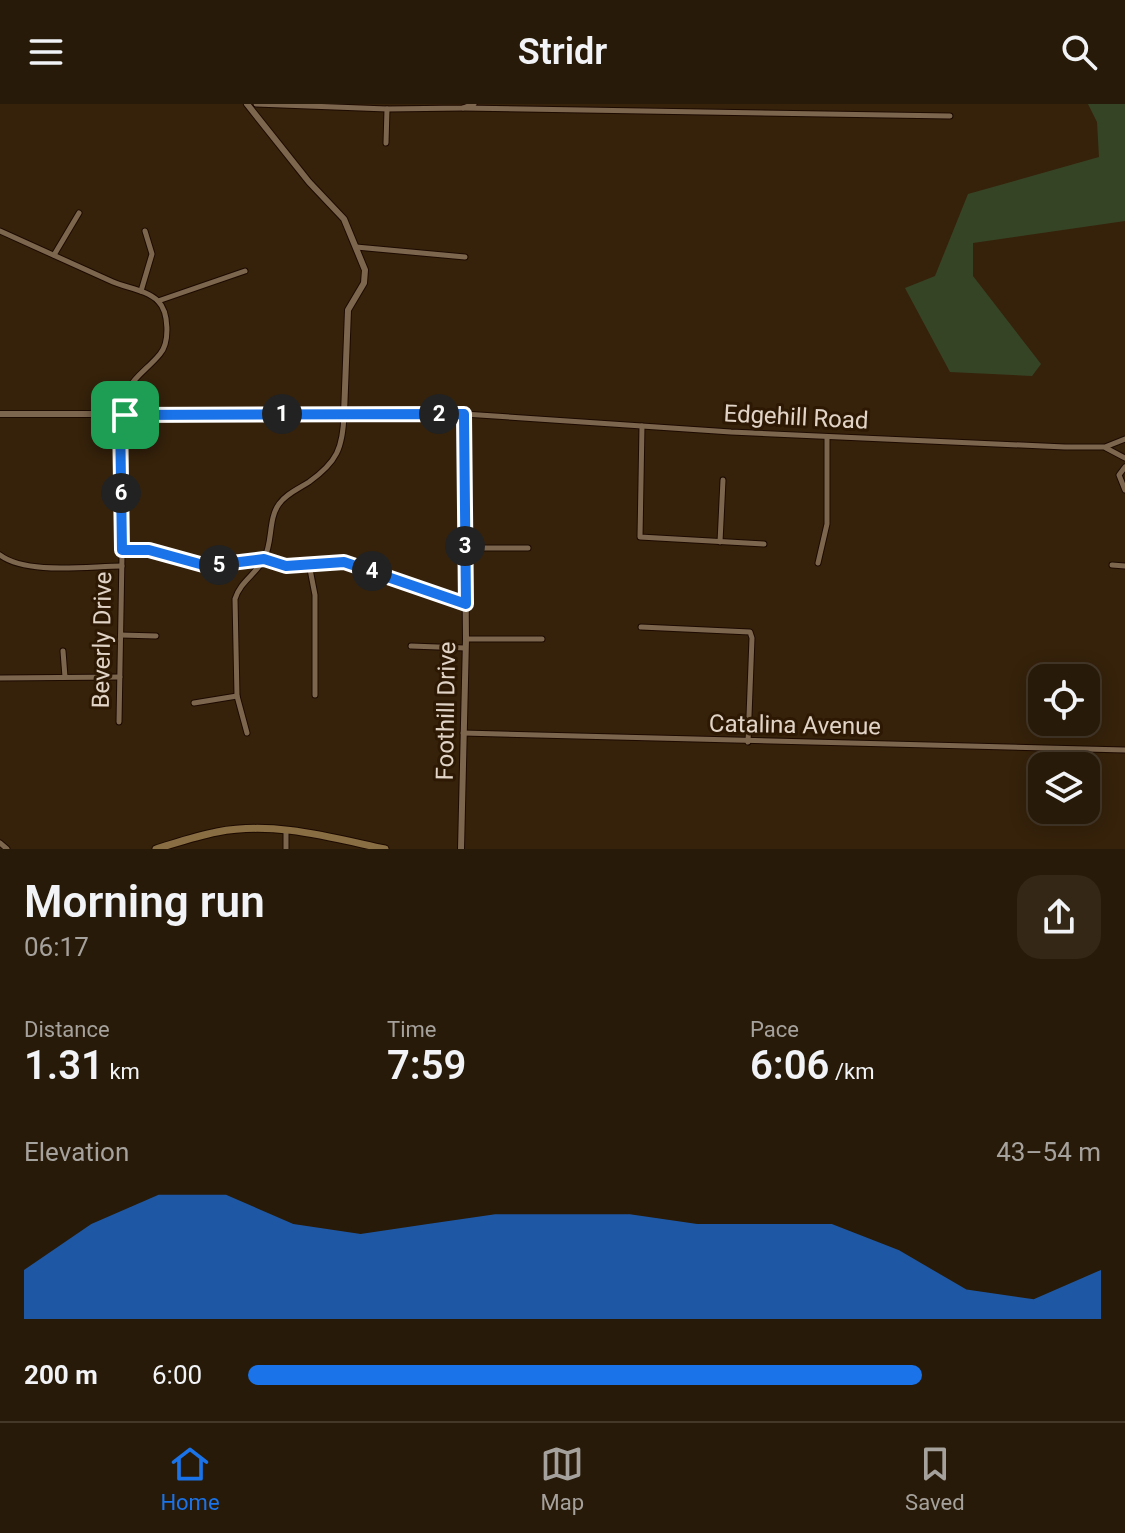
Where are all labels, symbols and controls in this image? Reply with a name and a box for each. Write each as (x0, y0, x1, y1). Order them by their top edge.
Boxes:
icon: menu (24, 30, 68, 74)
icon: search (1057, 30, 1101, 74)
text: Stridr (518, 31, 607, 73)
pin (91, 381, 159, 449)
icon: arrive (103, 393, 147, 437)
pin: 1 (262, 394, 302, 434)
pin: 2 (419, 394, 459, 434)
street label: Edgehill Road (723, 399, 869, 435)
text: 1 (276, 401, 288, 426)
text: 2 (433, 401, 445, 426)
pin: 6 (101, 473, 141, 513)
text: 6 (115, 480, 127, 505)
pin: 3 (445, 526, 485, 566)
text: 3 (459, 533, 471, 558)
pin: 5 (199, 545, 239, 585)
pin: 4 (352, 551, 392, 591)
text: 5 (213, 552, 225, 577)
text: 4 (366, 558, 378, 583)
street label: Beverly Drive (87, 571, 117, 709)
street label: Foothill Drive (431, 641, 461, 781)
map controls (1028, 664, 1100, 824)
button: locate (1028, 664, 1100, 736)
street label: Catalina Avenue (709, 710, 881, 740)
button: layers (1028, 752, 1100, 824)
button: share (1017, 875, 1101, 959)
text: Morning run (24, 876, 265, 928)
text: 06:17 (24, 932, 89, 962)
text: Distance (24, 1017, 110, 1042)
text: Time (387, 1017, 436, 1042)
text: Pace (750, 1017, 799, 1042)
text: 1.31 (24, 1042, 104, 1089)
text: 7:59 (387, 1042, 466, 1089)
text: 6:06 (750, 1042, 829, 1089)
text: km (104, 1059, 140, 1084)
text: /km (829, 1059, 874, 1084)
text: Elevation (24, 1137, 129, 1167)
text: 43–54 m (996, 1137, 1101, 1167)
text: 200 m (24, 1360, 98, 1390)
text: 6:00 (152, 1360, 202, 1390)
tab: Home (160, 1442, 220, 1515)
tab: Map (540, 1442, 584, 1515)
tab: Saved (905, 1442, 965, 1515)

